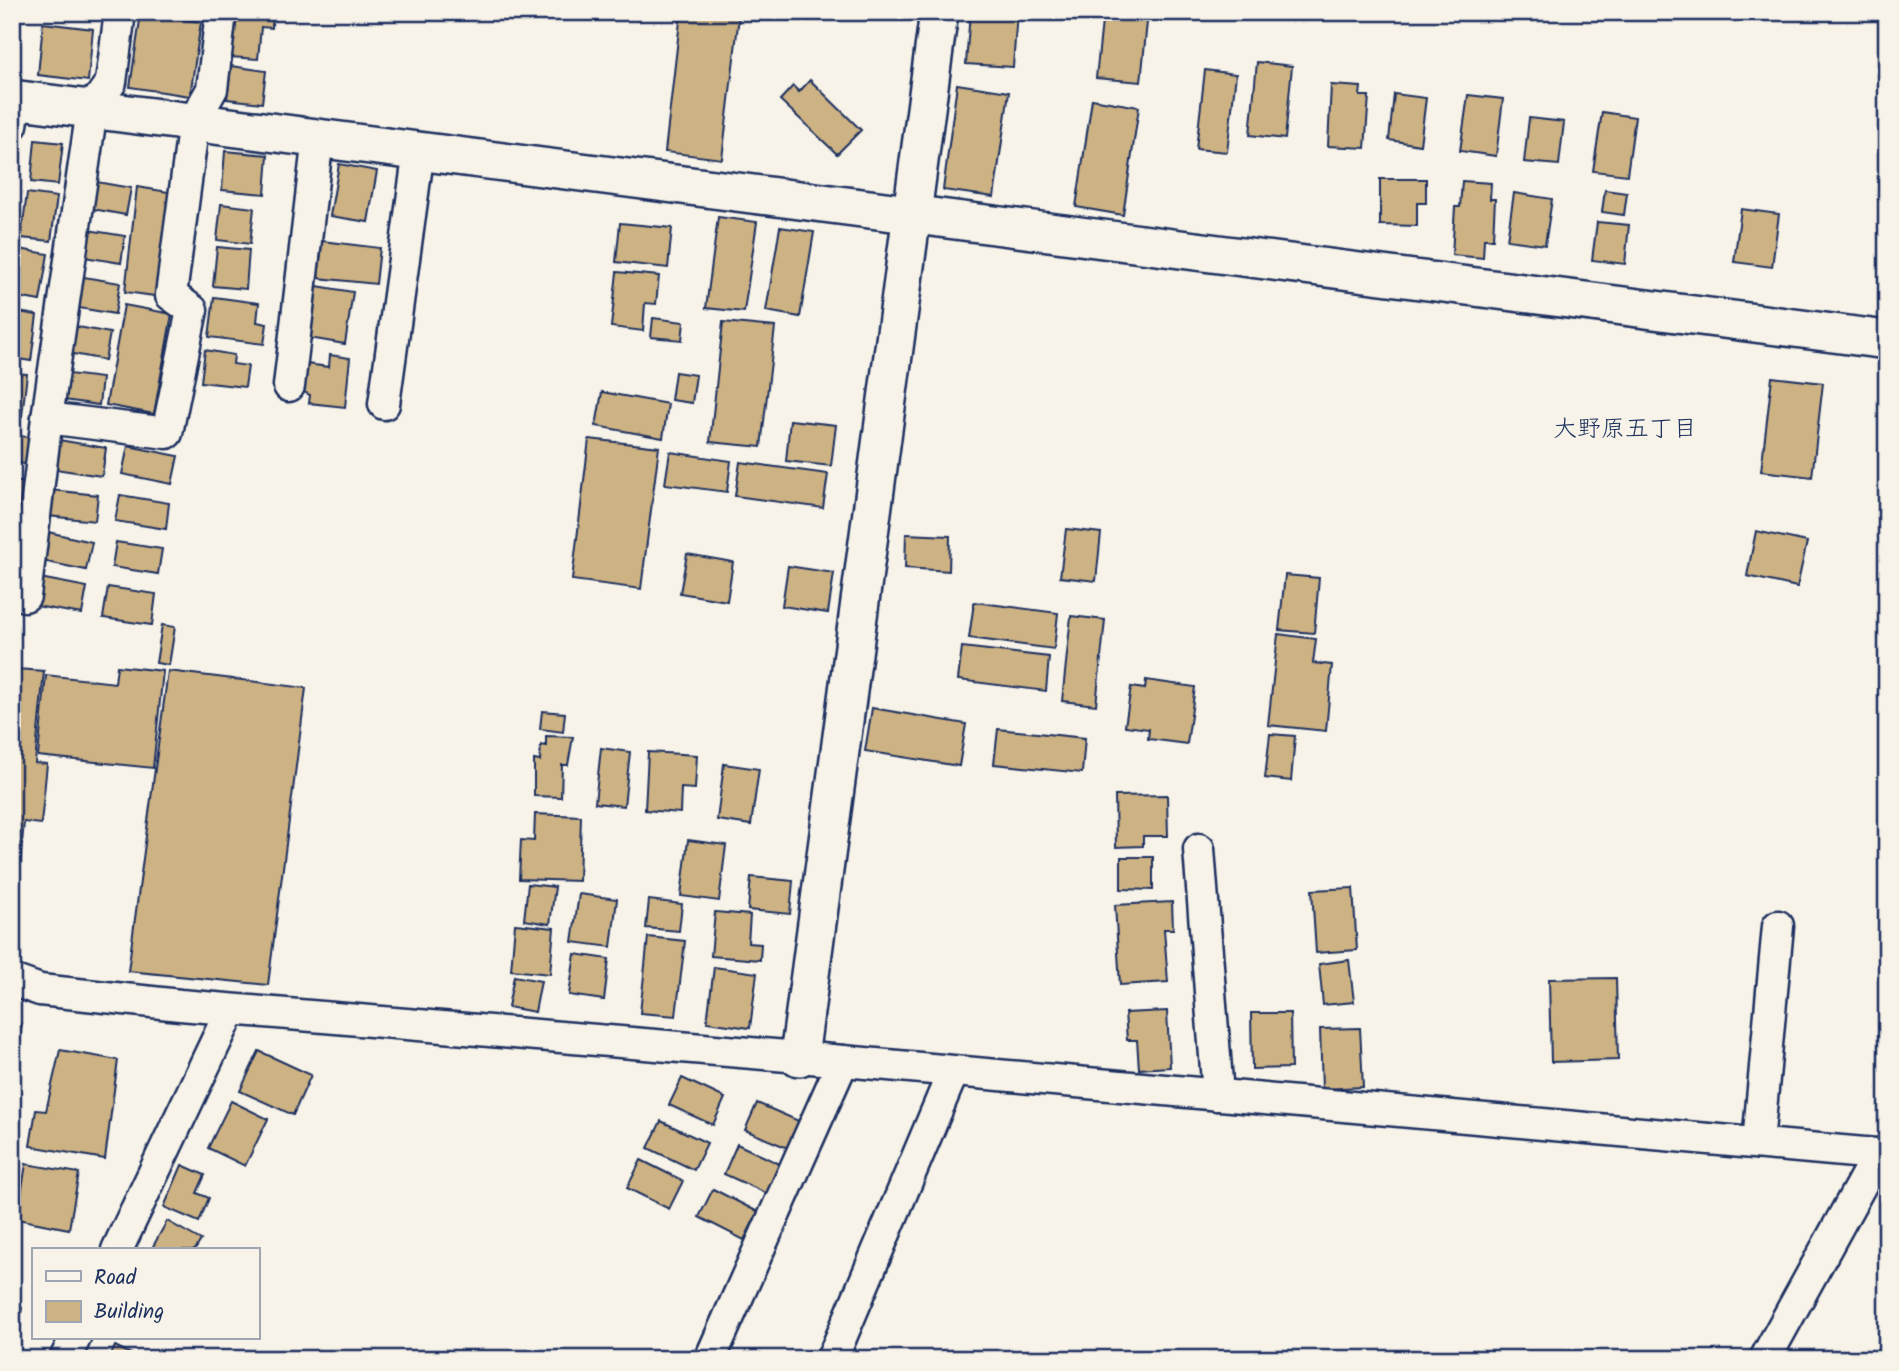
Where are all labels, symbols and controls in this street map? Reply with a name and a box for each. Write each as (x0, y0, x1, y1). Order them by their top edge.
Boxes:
district label: 大野原五丁目 (1553, 410, 1697, 449)
legend (32, 1248, 259, 1340)
text: Road (94, 1262, 137, 1295)
text: Building (94, 1296, 164, 1329)

